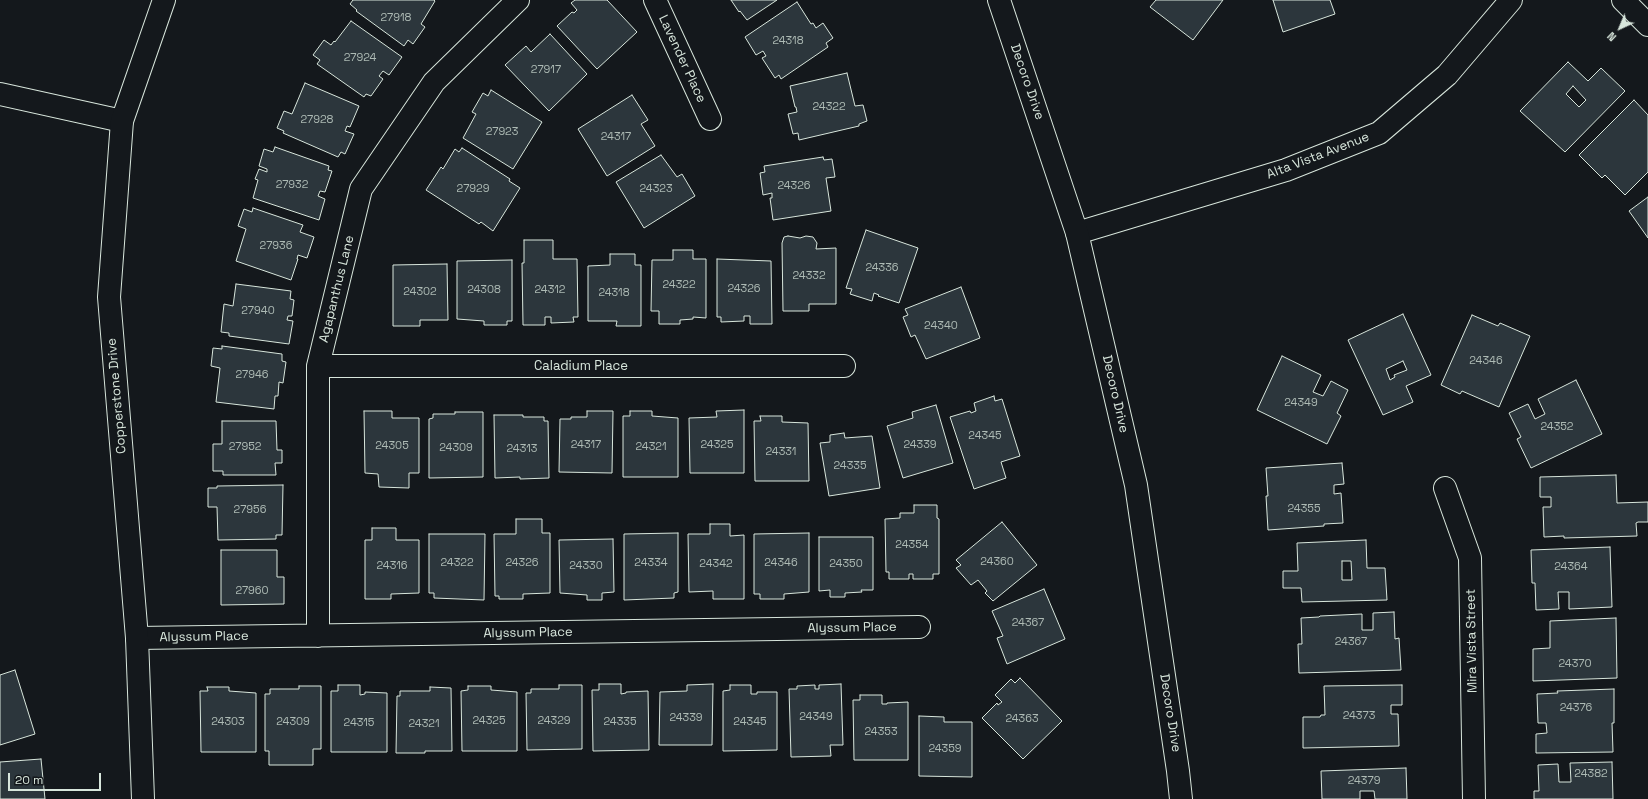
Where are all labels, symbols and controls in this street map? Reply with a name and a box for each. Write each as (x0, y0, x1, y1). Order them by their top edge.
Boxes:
north arrow (1600, 8, 1640, 48)
house number: 27918 (381, 11, 411, 25)
street label: Lavender Place (655, 13, 709, 105)
text: N (1604, 29, 1619, 44)
house number: 24318 (772, 34, 804, 48)
street label: Decoro Drive (1007, 42, 1047, 122)
house number: 27924 (344, 51, 376, 65)
house number: 27917 (531, 63, 561, 77)
house number: 24322 (812, 100, 846, 114)
house number: 27928 (301, 113, 333, 127)
house number: 27923 (486, 125, 518, 139)
street label: Alta Vista Avenue (1264, 129, 1372, 183)
house number: 24317 (601, 130, 631, 144)
house number: 27932 (276, 178, 308, 192)
house number: 24326 (777, 179, 811, 193)
house number: 27929 (457, 182, 489, 196)
house number: 24323 (639, 182, 673, 196)
street label: Agapanthus Lane (316, 234, 358, 344)
house number: 27936 (260, 239, 292, 253)
house number: 24336 (865, 261, 899, 275)
house number: 24332 (792, 269, 826, 283)
house number: 24322 (662, 278, 696, 292)
house number: 24326 (727, 282, 761, 296)
house number: 24308 (467, 283, 501, 297)
house number: 24312 (535, 283, 565, 297)
house number: 24302 (403, 285, 437, 299)
house number: 24318 (598, 286, 630, 300)
house number: 27940 (241, 304, 275, 318)
house number: 24340 (924, 319, 958, 333)
street label: Copperstone Drive (104, 337, 130, 455)
street label: Decoro Drive (1098, 354, 1132, 434)
house number: 24346 (1469, 354, 1503, 368)
street label: Caladium Place (534, 358, 628, 374)
house number: 27946 (235, 368, 269, 382)
house number: 24349 (1284, 396, 1318, 410)
house number: 24352 (1541, 420, 1573, 434)
house number: 24345 (968, 429, 1002, 443)
house number: 24317 (571, 438, 601, 452)
house number: 24325 (700, 438, 734, 452)
house number: 24339 (903, 438, 937, 452)
house number: 24305 (375, 439, 409, 453)
house number: 27952 (229, 440, 261, 454)
house number: 24321 (635, 440, 667, 454)
house number: 24309 (439, 441, 473, 455)
house number: 24313 (507, 442, 537, 456)
house number: 24331 (766, 445, 796, 459)
house number: 24335 (833, 459, 867, 473)
house number: 24355 (1287, 502, 1321, 516)
house number: 27956 (234, 503, 266, 517)
house number: 24354 (895, 538, 929, 552)
house number: 24360 (980, 555, 1014, 569)
house number: 24322 (440, 556, 474, 570)
house number: 24326 (505, 556, 539, 570)
house number: 24334 (634, 556, 668, 570)
house number: 24346 (764, 556, 798, 570)
house number: 24342 (699, 557, 733, 571)
house number: 24350 (829, 557, 863, 571)
house number: 24316 (377, 559, 407, 573)
house number: 24330 (569, 559, 603, 573)
house number: 24364 (1554, 560, 1588, 574)
house number: 27960 (235, 584, 269, 598)
street label: Mira Vista Street (1463, 589, 1481, 693)
house number: 24367 (1012, 616, 1044, 630)
street label: Alyssum Place (807, 619, 897, 637)
street label: Alyssum Place (483, 624, 573, 642)
street label: Alyssum Place (159, 628, 249, 646)
house number: 24367 (1335, 635, 1367, 649)
house number: 24370 (1559, 657, 1591, 671)
street label: Decoro Drive (1156, 673, 1184, 753)
house number: 24376 (1560, 701, 1592, 715)
house number: 24373 (1343, 709, 1375, 723)
house number: 24349 (799, 710, 833, 724)
house number: 24339 (669, 711, 703, 725)
house number: 24363 (1005, 712, 1039, 726)
house number: 24325 (472, 714, 506, 728)
house number: 24329 (537, 714, 571, 728)
house number: 24303 (211, 715, 245, 729)
house number: 24309 (276, 715, 310, 729)
house number: 24335 (603, 715, 637, 729)
house number: 24345 (733, 715, 767, 729)
house number: 24315 (344, 716, 374, 730)
house number: 24321 (408, 717, 440, 731)
house number: 24353 (864, 725, 898, 739)
house number: 24359 (928, 742, 962, 756)
scale bar (10, 765, 103, 791)
house number: 24382 (1574, 767, 1608, 781)
text: 20 m (15, 772, 43, 788)
house number: 24379 (1348, 774, 1380, 788)

